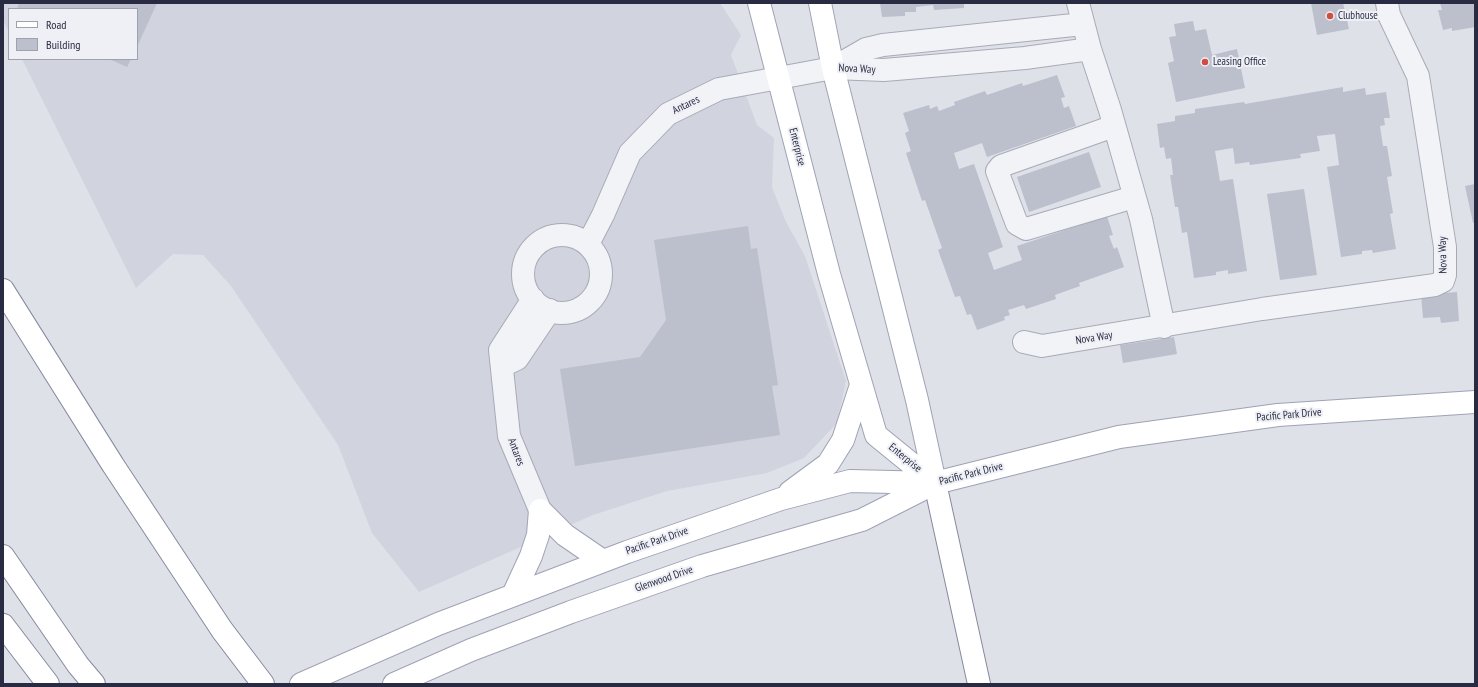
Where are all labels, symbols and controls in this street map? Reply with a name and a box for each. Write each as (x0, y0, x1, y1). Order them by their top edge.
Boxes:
legend (8, 8, 138, 60)
place label: Clubhouse (1338, 9, 1378, 23)
marker: Clubhouse (1325, 11, 1335, 21)
text: Road (46, 17, 66, 32)
text: Building (46, 37, 81, 52)
place label: Leasing Office (1213, 55, 1266, 69)
marker: Leasing Office (1200, 57, 1210, 67)
street label: Nova Way (838, 61, 876, 77)
street label: Antares (670, 93, 702, 117)
street label: Enterprise (786, 127, 808, 167)
street label: Nova Way (1436, 236, 1450, 274)
street label: Nova Way (1075, 329, 1113, 347)
street label: Pacific Park Drive (1256, 406, 1322, 424)
street label: Antares (505, 436, 527, 468)
street label: Enterprise (886, 441, 924, 475)
street label: Pacific Park Drive (938, 460, 1004, 488)
street label: Pacific Park Drive (624, 524, 690, 558)
street label: Glenwood Drive (633, 563, 695, 595)

